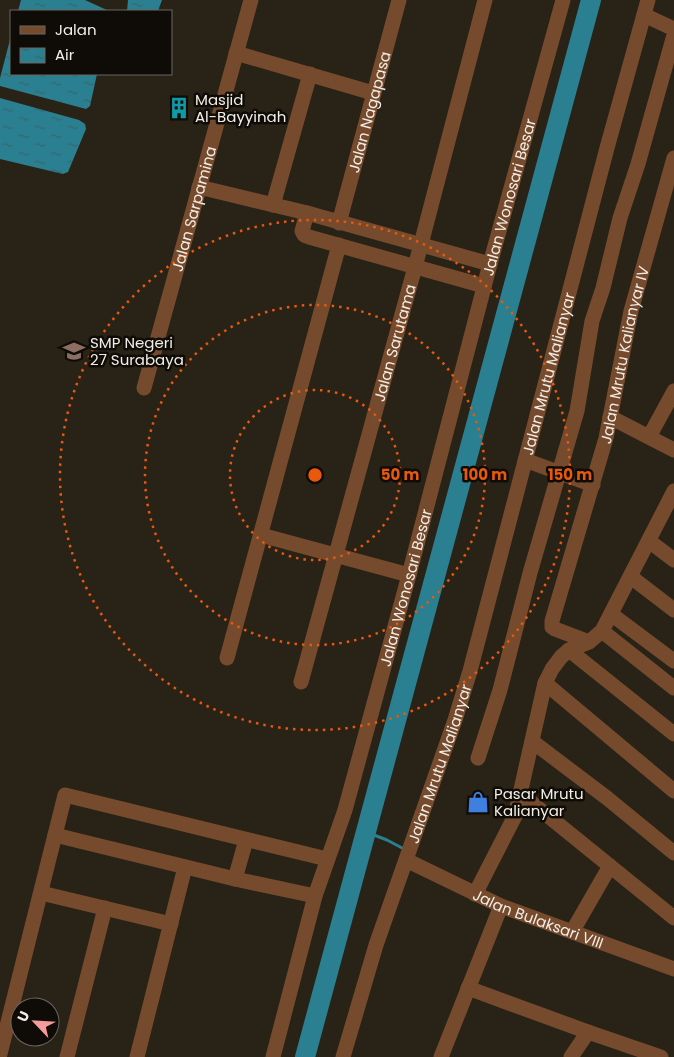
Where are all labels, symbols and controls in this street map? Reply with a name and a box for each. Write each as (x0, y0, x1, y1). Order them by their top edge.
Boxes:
legend (10, 10, 172, 75)
text: Jalan (55, 19, 97, 40)
text: Air (55, 44, 75, 65)
street label: Jalan Nagapasa (343, 49, 395, 175)
place label: Masjid Al-Bayyinah (195, 89, 286, 127)
building icon: Masjid Al-Bayyinah (166, 95, 192, 121)
street label: Jalan Wonosari Besar (477, 115, 540, 278)
street label: Jalan Sarpamina (166, 144, 221, 274)
street label: Jalan Mrutu Kalianyar IV (594, 264, 654, 446)
street label: Jalan Sarutama (368, 281, 420, 404)
street label: Jalan Mrutu Malianyar (517, 290, 579, 457)
place label: SMP Negeri 27 Surabaya (90, 332, 184, 370)
school or university icon: SMP Negeri 27 Surabaya (61, 338, 87, 364)
text: 50 m (381, 464, 419, 485)
text: 100 m (463, 464, 507, 485)
text: 150 m (548, 464, 592, 485)
centre of rings (306, 466, 324, 484)
street label: Jalan Wonosari Besar (374, 506, 436, 669)
street label: Jalan Mrutu Malianyar (402, 681, 476, 846)
place label: Pasar Mrutu Kalianyar (494, 783, 584, 821)
shop icon: Pasar Mrutu Kalianyar (465, 789, 491, 815)
street label: Jalan Bulaksari VIII (470, 884, 607, 953)
north arrow (10, 997, 60, 1047)
text: U (12, 1008, 34, 1025)

